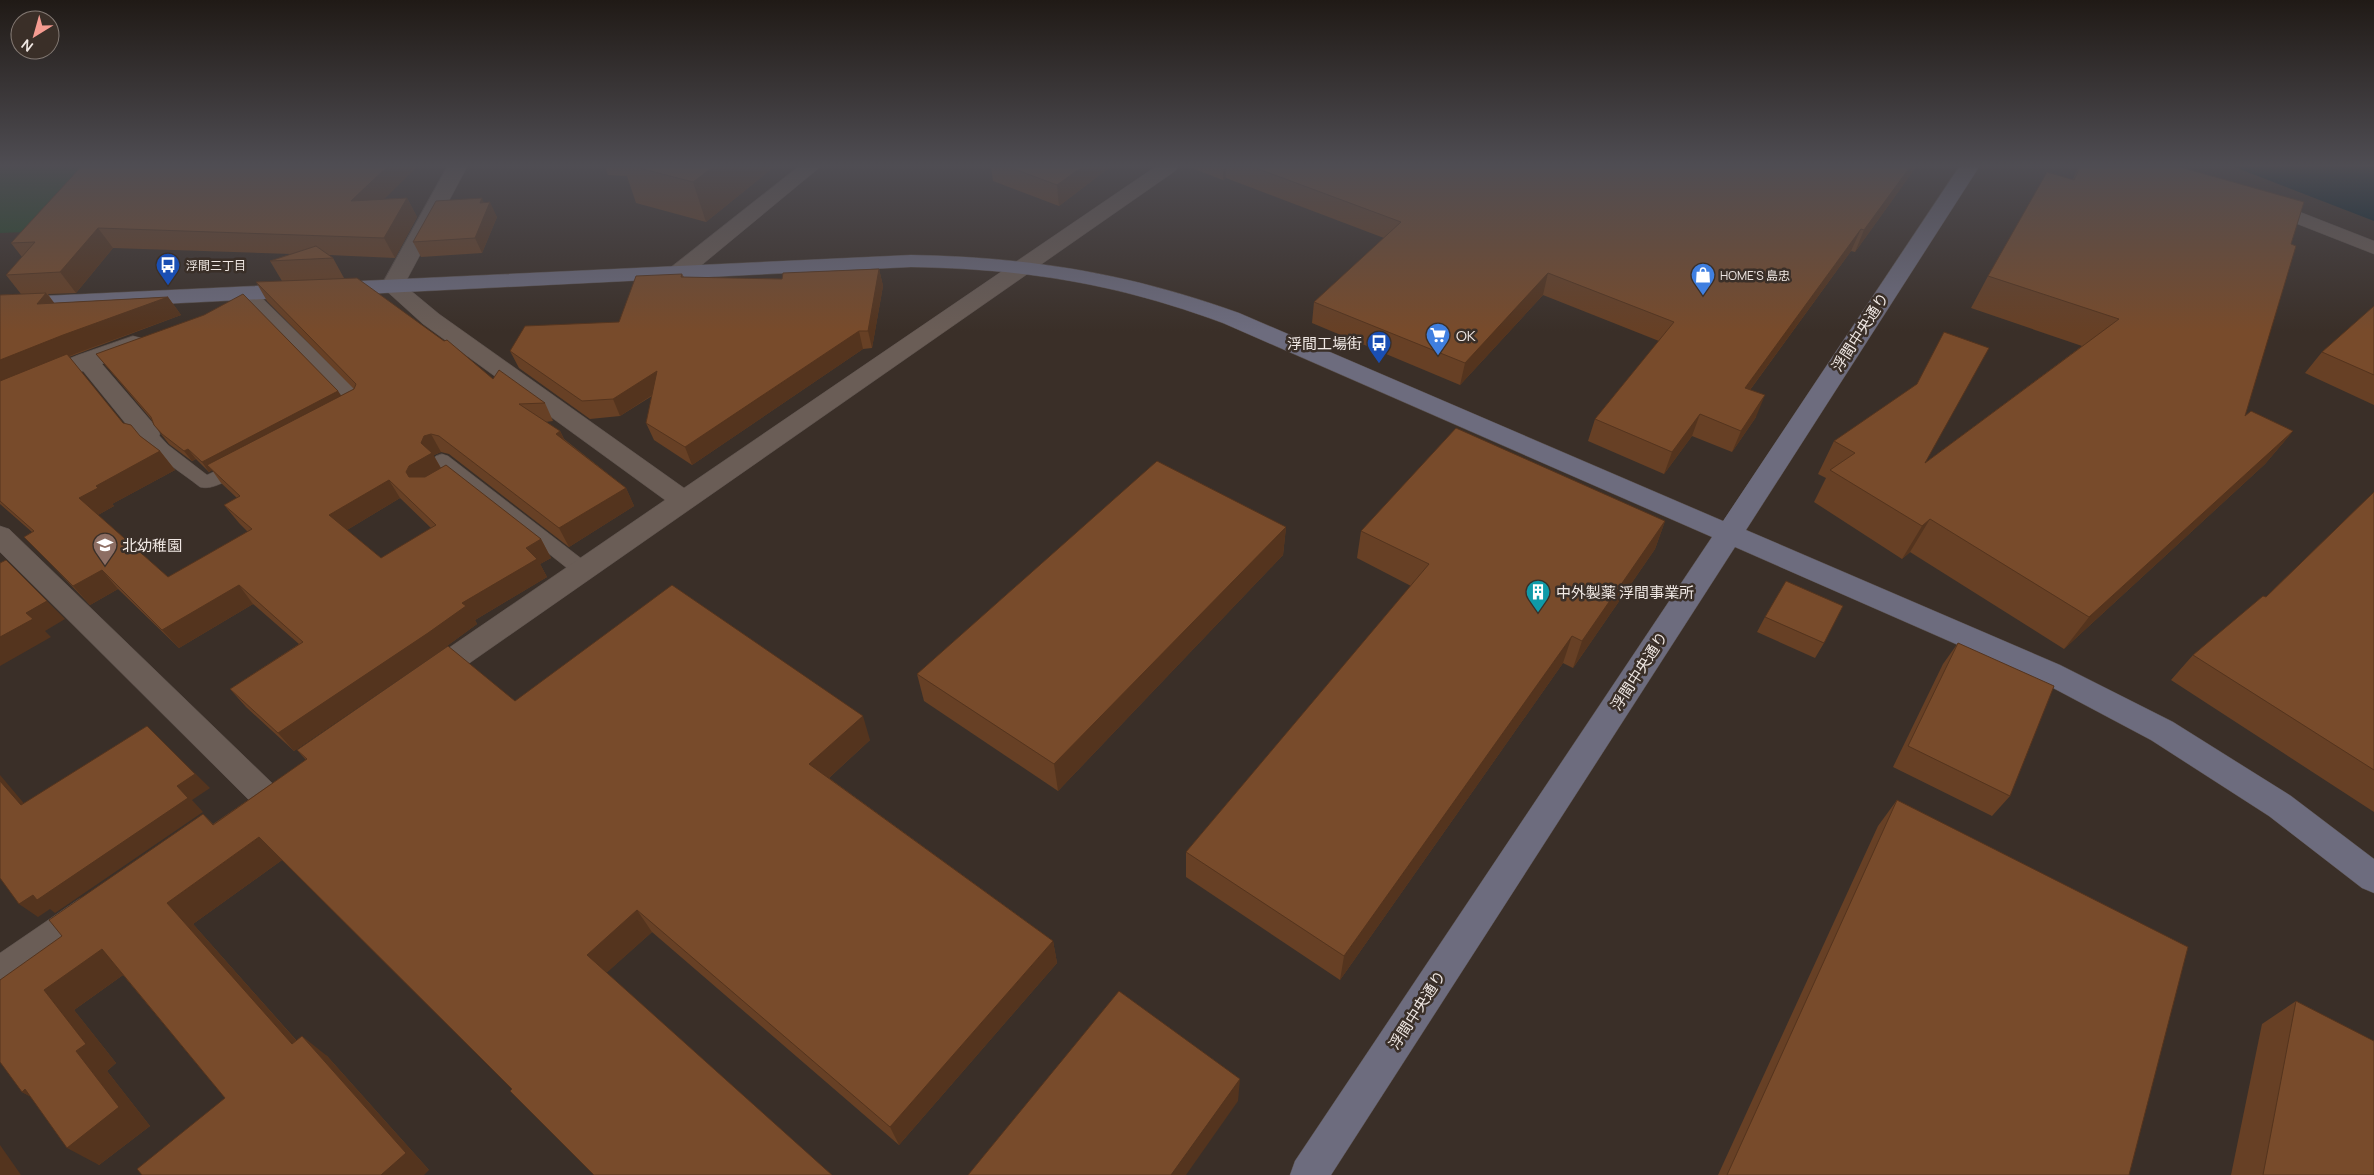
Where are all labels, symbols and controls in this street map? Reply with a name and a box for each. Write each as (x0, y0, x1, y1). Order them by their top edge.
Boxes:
north arrow (10, 10, 60, 60)
text: N (17, 35, 37, 56)
bus stop icon: 浮間三丁目 (155, 252, 181, 286)
place label: 浮間三丁目 (186, 257, 246, 274)
shop icon: HOME'S 島忠 (1690, 262, 1716, 296)
place label: HOME'S 島忠 (1720, 267, 1790, 284)
street label: 浮間中央通り (1827, 289, 1893, 375)
supermarket icon: OK (1425, 322, 1451, 356)
place label: OK (1456, 325, 1476, 346)
bus stop icon: 浮間工場街 (1366, 330, 1392, 364)
place label: 浮間工場街 (1287, 333, 1362, 354)
school or university icon: 北幼稚園 (92, 532, 118, 566)
place label: 北幼稚園 (122, 535, 182, 556)
building icon: 中外製薬 浮間事業所 (1525, 579, 1551, 613)
place label: 中外製薬 浮間事業所 (1556, 582, 1694, 603)
street label: 浮間中央通り (1606, 628, 1672, 714)
street label: 浮間中央通り (1384, 967, 1450, 1053)

